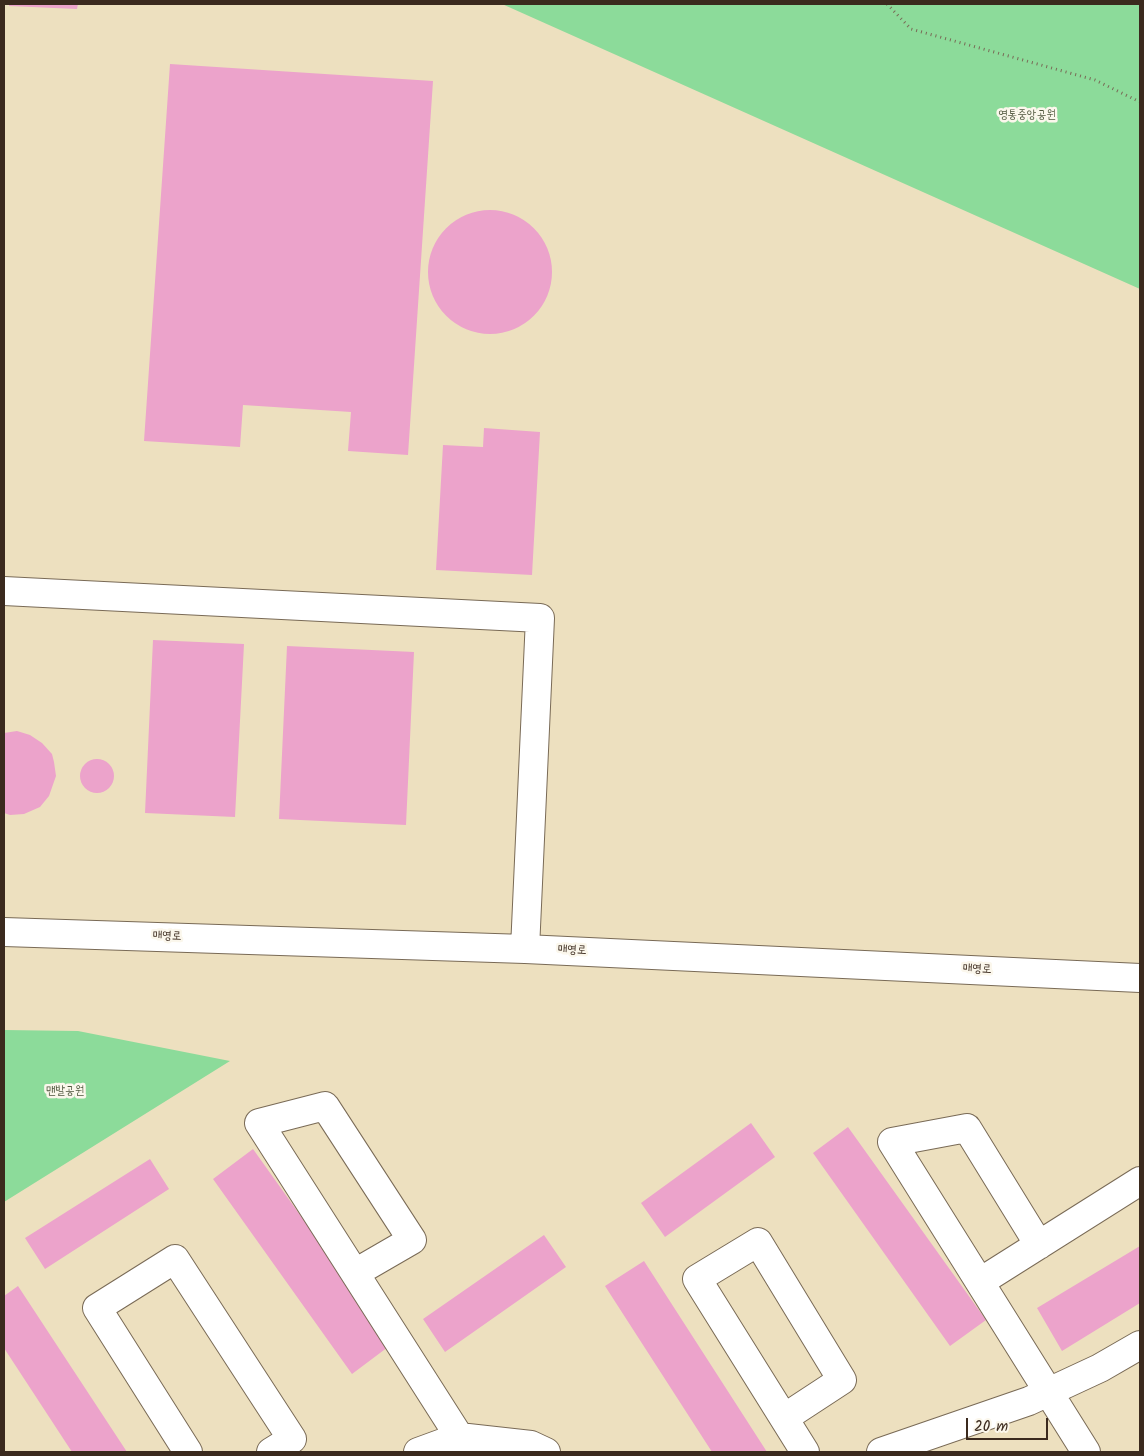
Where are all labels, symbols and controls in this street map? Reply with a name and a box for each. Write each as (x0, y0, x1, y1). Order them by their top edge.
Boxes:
park label: 영통중앙공원 (998, 109, 1056, 123)
street label: 매영로 (152, 929, 182, 945)
street label: 매영로 (557, 943, 587, 959)
street label: 매영로 (962, 962, 992, 978)
park label: 맨발공원 (46, 1085, 84, 1099)
scale bar (969, 1408, 1052, 1440)
text: 20 m (974, 1415, 1008, 1439)

